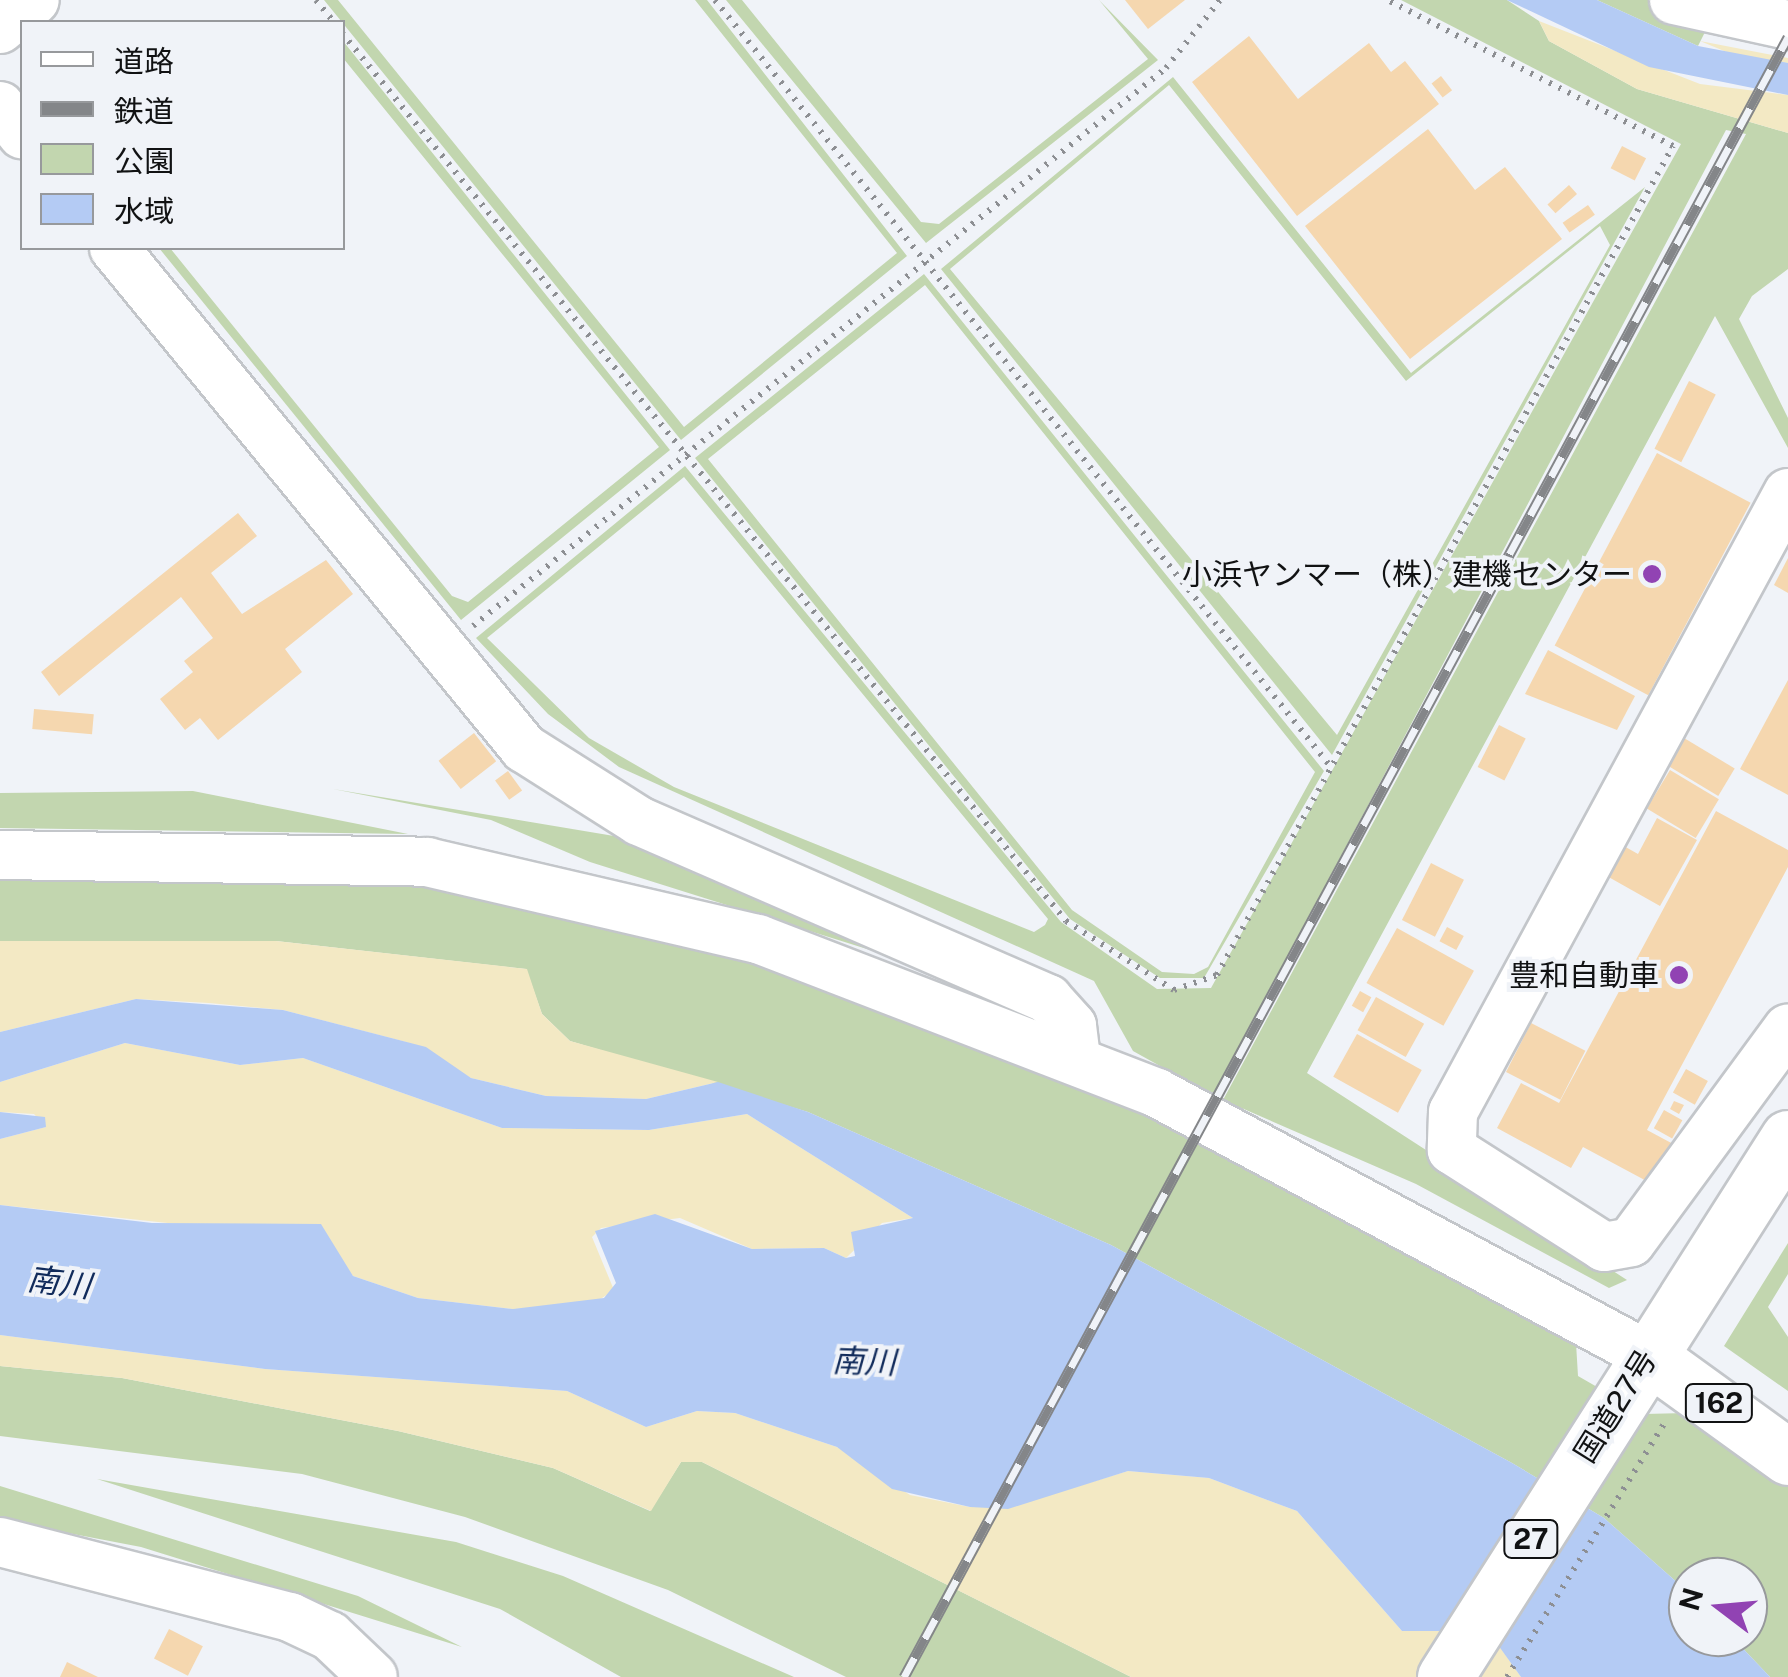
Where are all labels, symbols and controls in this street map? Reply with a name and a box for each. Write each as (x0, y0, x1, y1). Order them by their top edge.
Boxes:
legend (20, 20, 345, 250)
text: 道路 (114, 43, 174, 79)
text: 鉄道 (114, 93, 174, 129)
text: 公園 (114, 143, 174, 179)
text: 水域 (114, 193, 174, 229)
place label: 小浜ヤンマー（株）建機センター (1182, 556, 1632, 592)
marker: 小浜ヤンマー（株）建機センター (1641, 563, 1663, 585)
place label: 豊和自動車 (1509, 957, 1659, 993)
marker: 豊和自動車 (1668, 964, 1690, 986)
water label: 南川 (25, 1260, 93, 1306)
water label: 南川 (831, 1342, 897, 1382)
street label: 国道27号 (1566, 1343, 1664, 1469)
road number: 162 (1684, 1380, 1754, 1426)
road number: 27 (1501, 1516, 1561, 1562)
north arrow (1668, 1557, 1768, 1657)
text: N (1672, 1584, 1709, 1614)

